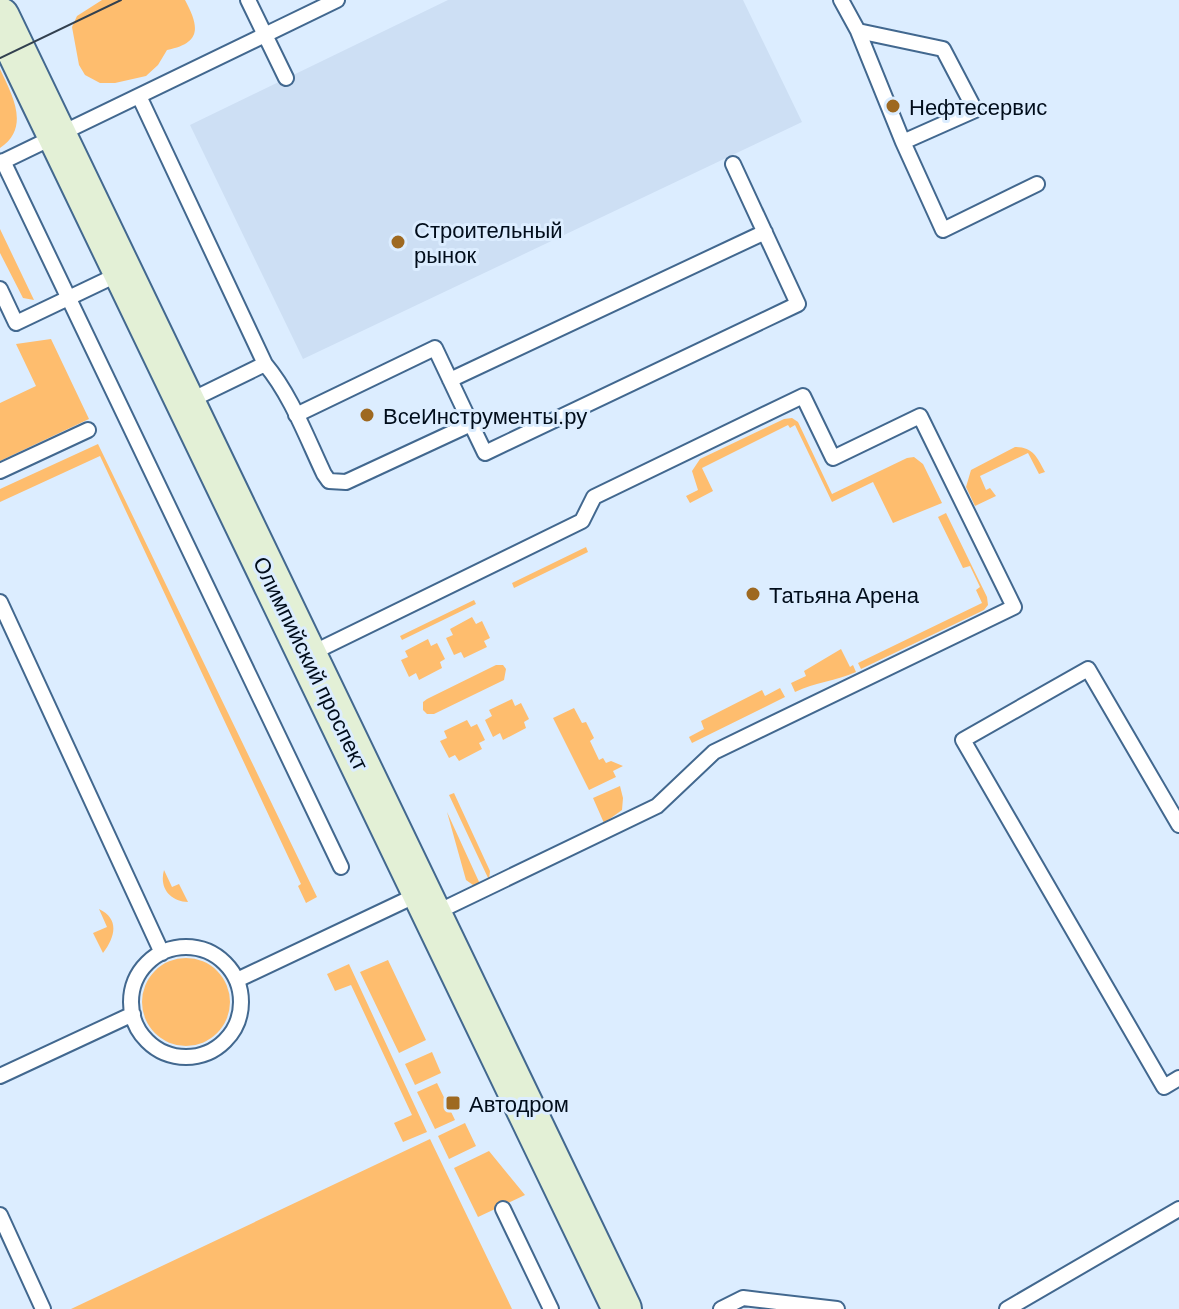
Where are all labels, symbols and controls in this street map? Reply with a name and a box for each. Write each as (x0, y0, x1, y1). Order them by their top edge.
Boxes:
place label: Нефтесервис (909, 93, 1047, 120)
marker: Нефтесервис (884, 97, 902, 115)
place label: Строительный рынок (414, 216, 563, 268)
marker: Строительный рынок (389, 233, 407, 251)
place label: ВсеИнструменты.ру (383, 402, 587, 429)
marker: ВсеИнструменты.ру (358, 406, 376, 424)
street label: Олимпийский проспект (248, 552, 375, 775)
place label: Татьяна Арена (769, 581, 920, 608)
marker: Татьяна Арена (744, 585, 762, 603)
place label: Автодром (469, 1090, 569, 1117)
marker: Автодром (444, 1094, 462, 1112)

